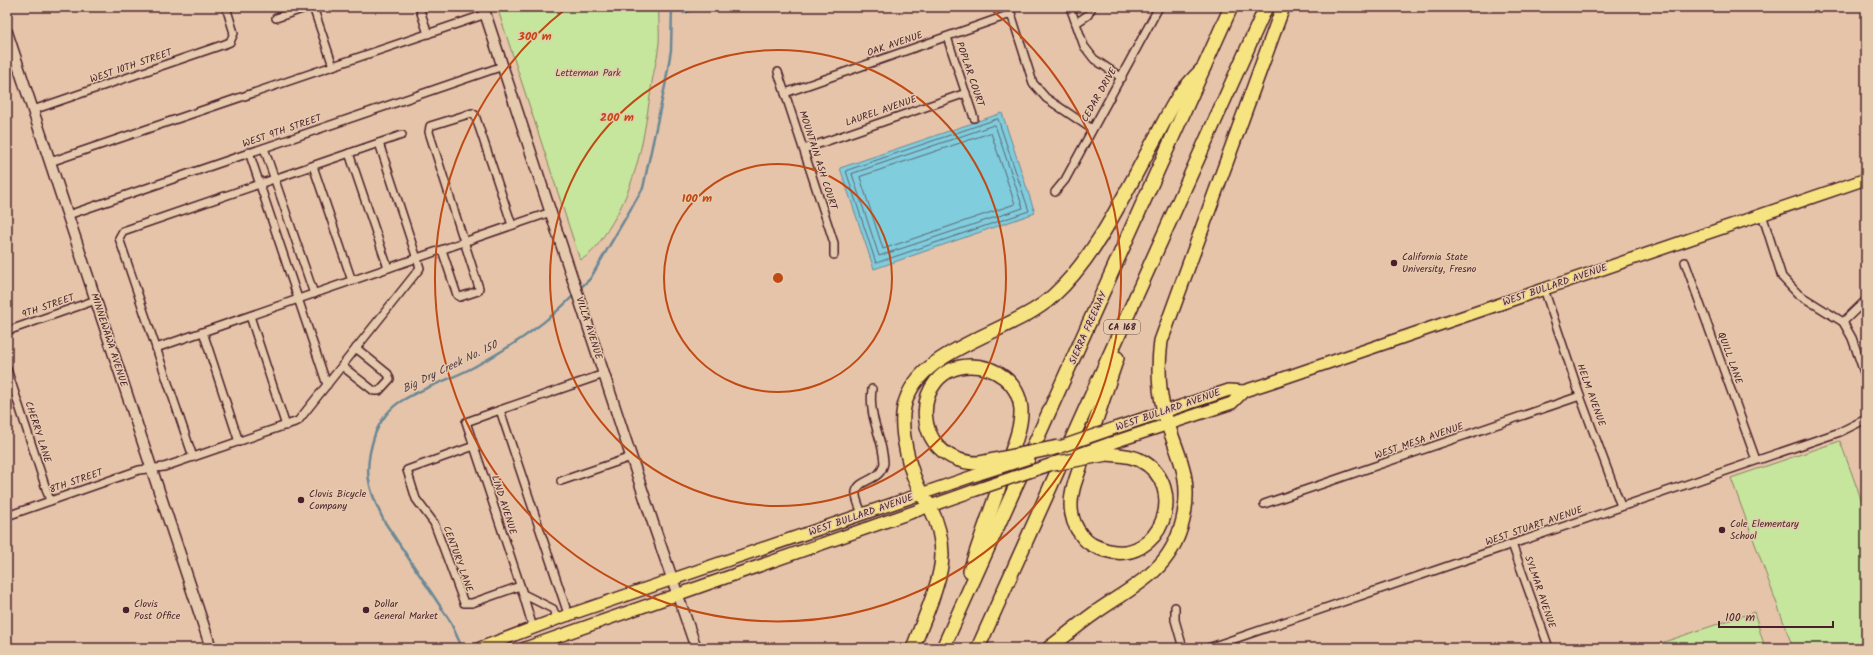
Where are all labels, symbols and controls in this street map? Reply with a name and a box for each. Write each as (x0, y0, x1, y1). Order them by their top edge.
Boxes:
text: 300 m (517, 27, 552, 46)
street label: OAK AVENUE (865, 27, 926, 61)
street label: POPLAR COURT (951, 39, 989, 110)
street label: WEST 10TH STREET (88, 44, 176, 88)
street label: CEDAR DRIVE (1077, 64, 1122, 125)
park label: Letterman Park (555, 65, 621, 81)
street label: LAUREL AVENUE (843, 91, 920, 131)
text: 200 m (600, 108, 634, 127)
street label: MOUNTAIN ASH COURT (794, 108, 842, 213)
street label: WEST 9TH STREET (240, 109, 325, 152)
text: 100 m (682, 189, 712, 208)
place label: California State University, Fresno (1402, 249, 1477, 277)
marker: California State University, Fresno (1389, 258, 1399, 268)
street label: WEST BULLARD AVENUE (1500, 259, 1611, 310)
centre of rings (771, 271, 785, 285)
street label: SIERRA FREEWAY (1065, 288, 1112, 367)
street label: 9TH STREET (20, 289, 78, 322)
street label: MINNEWAWA AVENUE (86, 291, 132, 390)
street label: VILLA AVENUE (571, 294, 607, 363)
road number: CA 168 (1104, 320, 1140, 334)
street label: QUILL LANE (1713, 330, 1747, 387)
water label: Big Dry Creek No. 150 (400, 336, 502, 398)
street label: HELM AVENUE (1572, 361, 1610, 430)
street label: WEST BULLARD AVENUE (1113, 384, 1224, 435)
street label: CHERRY LANE (20, 399, 56, 466)
street label: WEST MESA AVENUE (1372, 418, 1467, 464)
street label: 8TH STREET (47, 464, 106, 498)
street label: LIND AVENUE (487, 473, 521, 538)
place label: Clovis Bicycle Company (309, 486, 367, 514)
street label: WEST BULLARD AVENUE (806, 489, 917, 540)
marker: Clovis Bicycle Company (296, 495, 306, 505)
street label: WEST STUART AVENUE (1483, 501, 1586, 550)
place label: Cole Elementary School (1730, 516, 1799, 544)
street label: CENTURY LANE (439, 524, 478, 596)
marker: Cole Elementary School (1717, 525, 1727, 535)
street label: SYLMAR AVENUE (1520, 553, 1560, 632)
place label: Clovis Post Office (134, 596, 181, 624)
place label: Dollar General Market (374, 596, 438, 624)
scale bar (1719, 603, 1833, 629)
marker: Clovis Post Office (121, 605, 131, 615)
marker: Dollar General Market (361, 605, 371, 615)
text: 100 m (1725, 608, 1756, 627)

